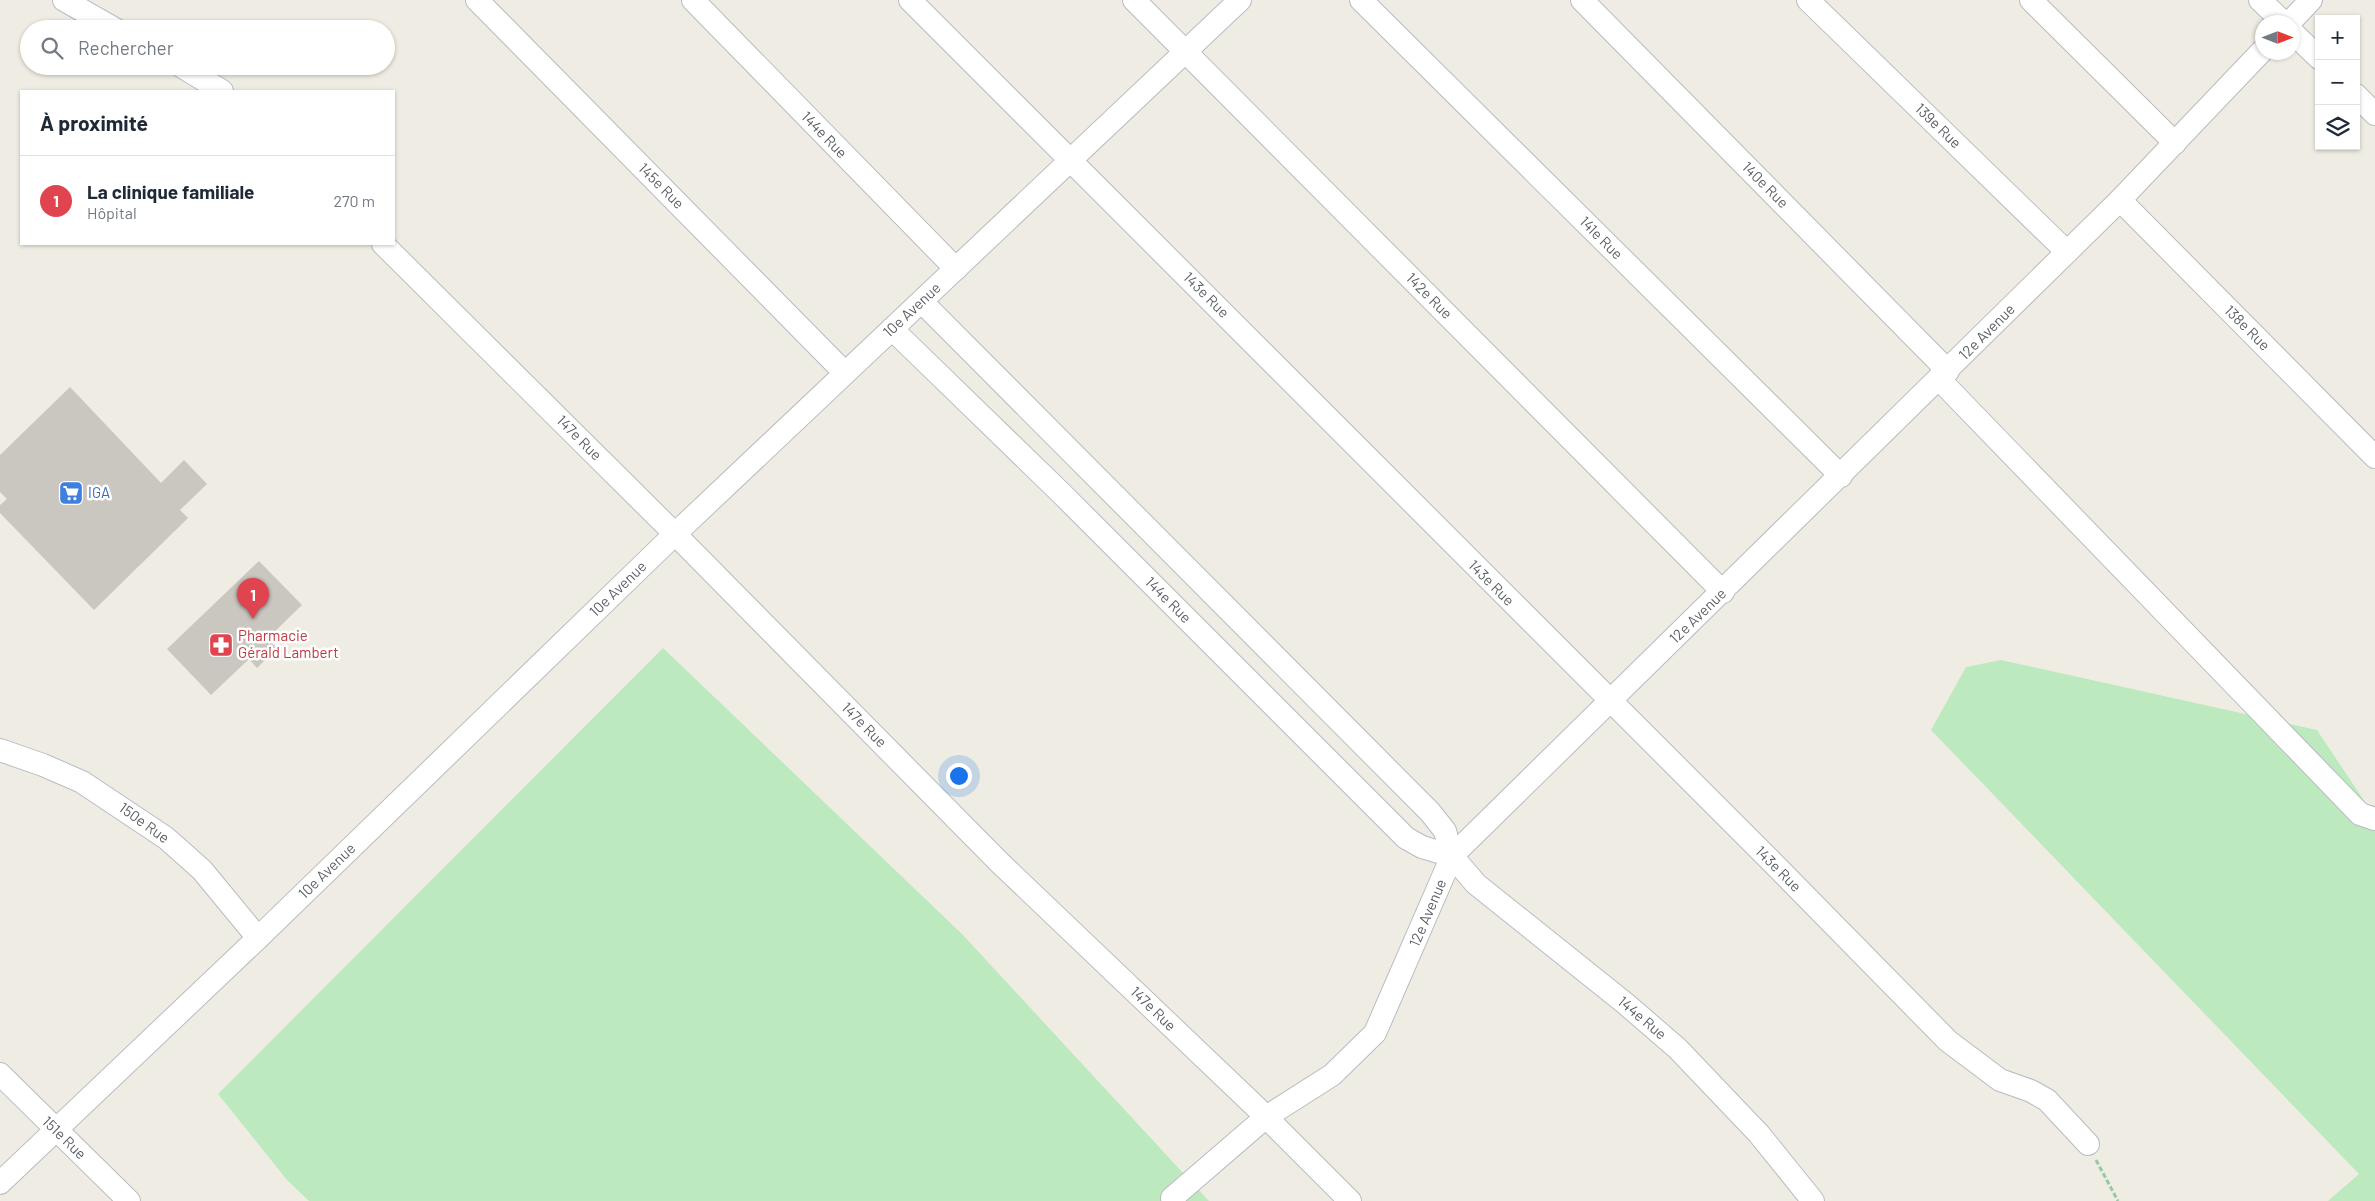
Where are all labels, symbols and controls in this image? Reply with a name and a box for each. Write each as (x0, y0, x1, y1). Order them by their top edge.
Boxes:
north arrow (2255, 15, 2300, 60)
map controls (2315, 15, 2360, 150)
button: + (2315, 15, 2360, 60)
search box (20, 20, 395, 75)
icon: search (38, 34, 66, 62)
text: Rechercher (78, 36, 174, 59)
button: − (2315, 60, 2360, 105)
street label: 139e Rue (1912, 99, 1965, 152)
button: layers (2315, 105, 2360, 150)
street label: 144e Rue (798, 107, 851, 161)
text: À proximité (40, 110, 148, 135)
street label: 140e Rue (1739, 157, 1793, 211)
street label: 145e Rue (635, 159, 688, 212)
text: La clinique familiale (87, 180, 254, 203)
text: 1 (53, 191, 59, 210)
text: 270 m (333, 191, 375, 210)
text: Hôpital (87, 203, 137, 222)
street label: 141e Rue (1576, 212, 1627, 263)
street label: 143e Rue (1180, 268, 1233, 321)
street label: 142e Rue (1403, 269, 1456, 322)
street label: 10e Avenue (879, 278, 944, 341)
street label: 12e Avenue (1954, 299, 2018, 363)
street label: 138e Rue (2221, 301, 2274, 354)
street label: 147e Rue (553, 411, 606, 464)
supermarket icon: IGA (58, 480, 84, 506)
place label: IGA (88, 483, 110, 501)
street label: 143e Rue (1465, 556, 1518, 609)
street label: 10e Avenue (585, 557, 650, 620)
street label: 144e Rue (1142, 572, 1196, 626)
pin: 1 (237, 578, 269, 619)
street label: 12e Avenue (1665, 584, 1729, 647)
place label: Pharmacie Gérald Lambert (238, 626, 339, 661)
pharmacy icon: Pharmacie Gérald Lambert (208, 632, 234, 658)
street label: 147e Rue (838, 698, 891, 751)
your location (946, 763, 972, 789)
street label: 150e Rue (116, 798, 173, 846)
street label: 10e Avenue (294, 839, 359, 902)
street label: 143e Rue (1752, 842, 1805, 895)
street label: 12e Avenue (1405, 876, 1449, 949)
street label: 147e Rue (1127, 982, 1180, 1034)
street label: 144e Rue (1615, 992, 1671, 1043)
street label: 151e Rue (39, 1112, 90, 1163)

